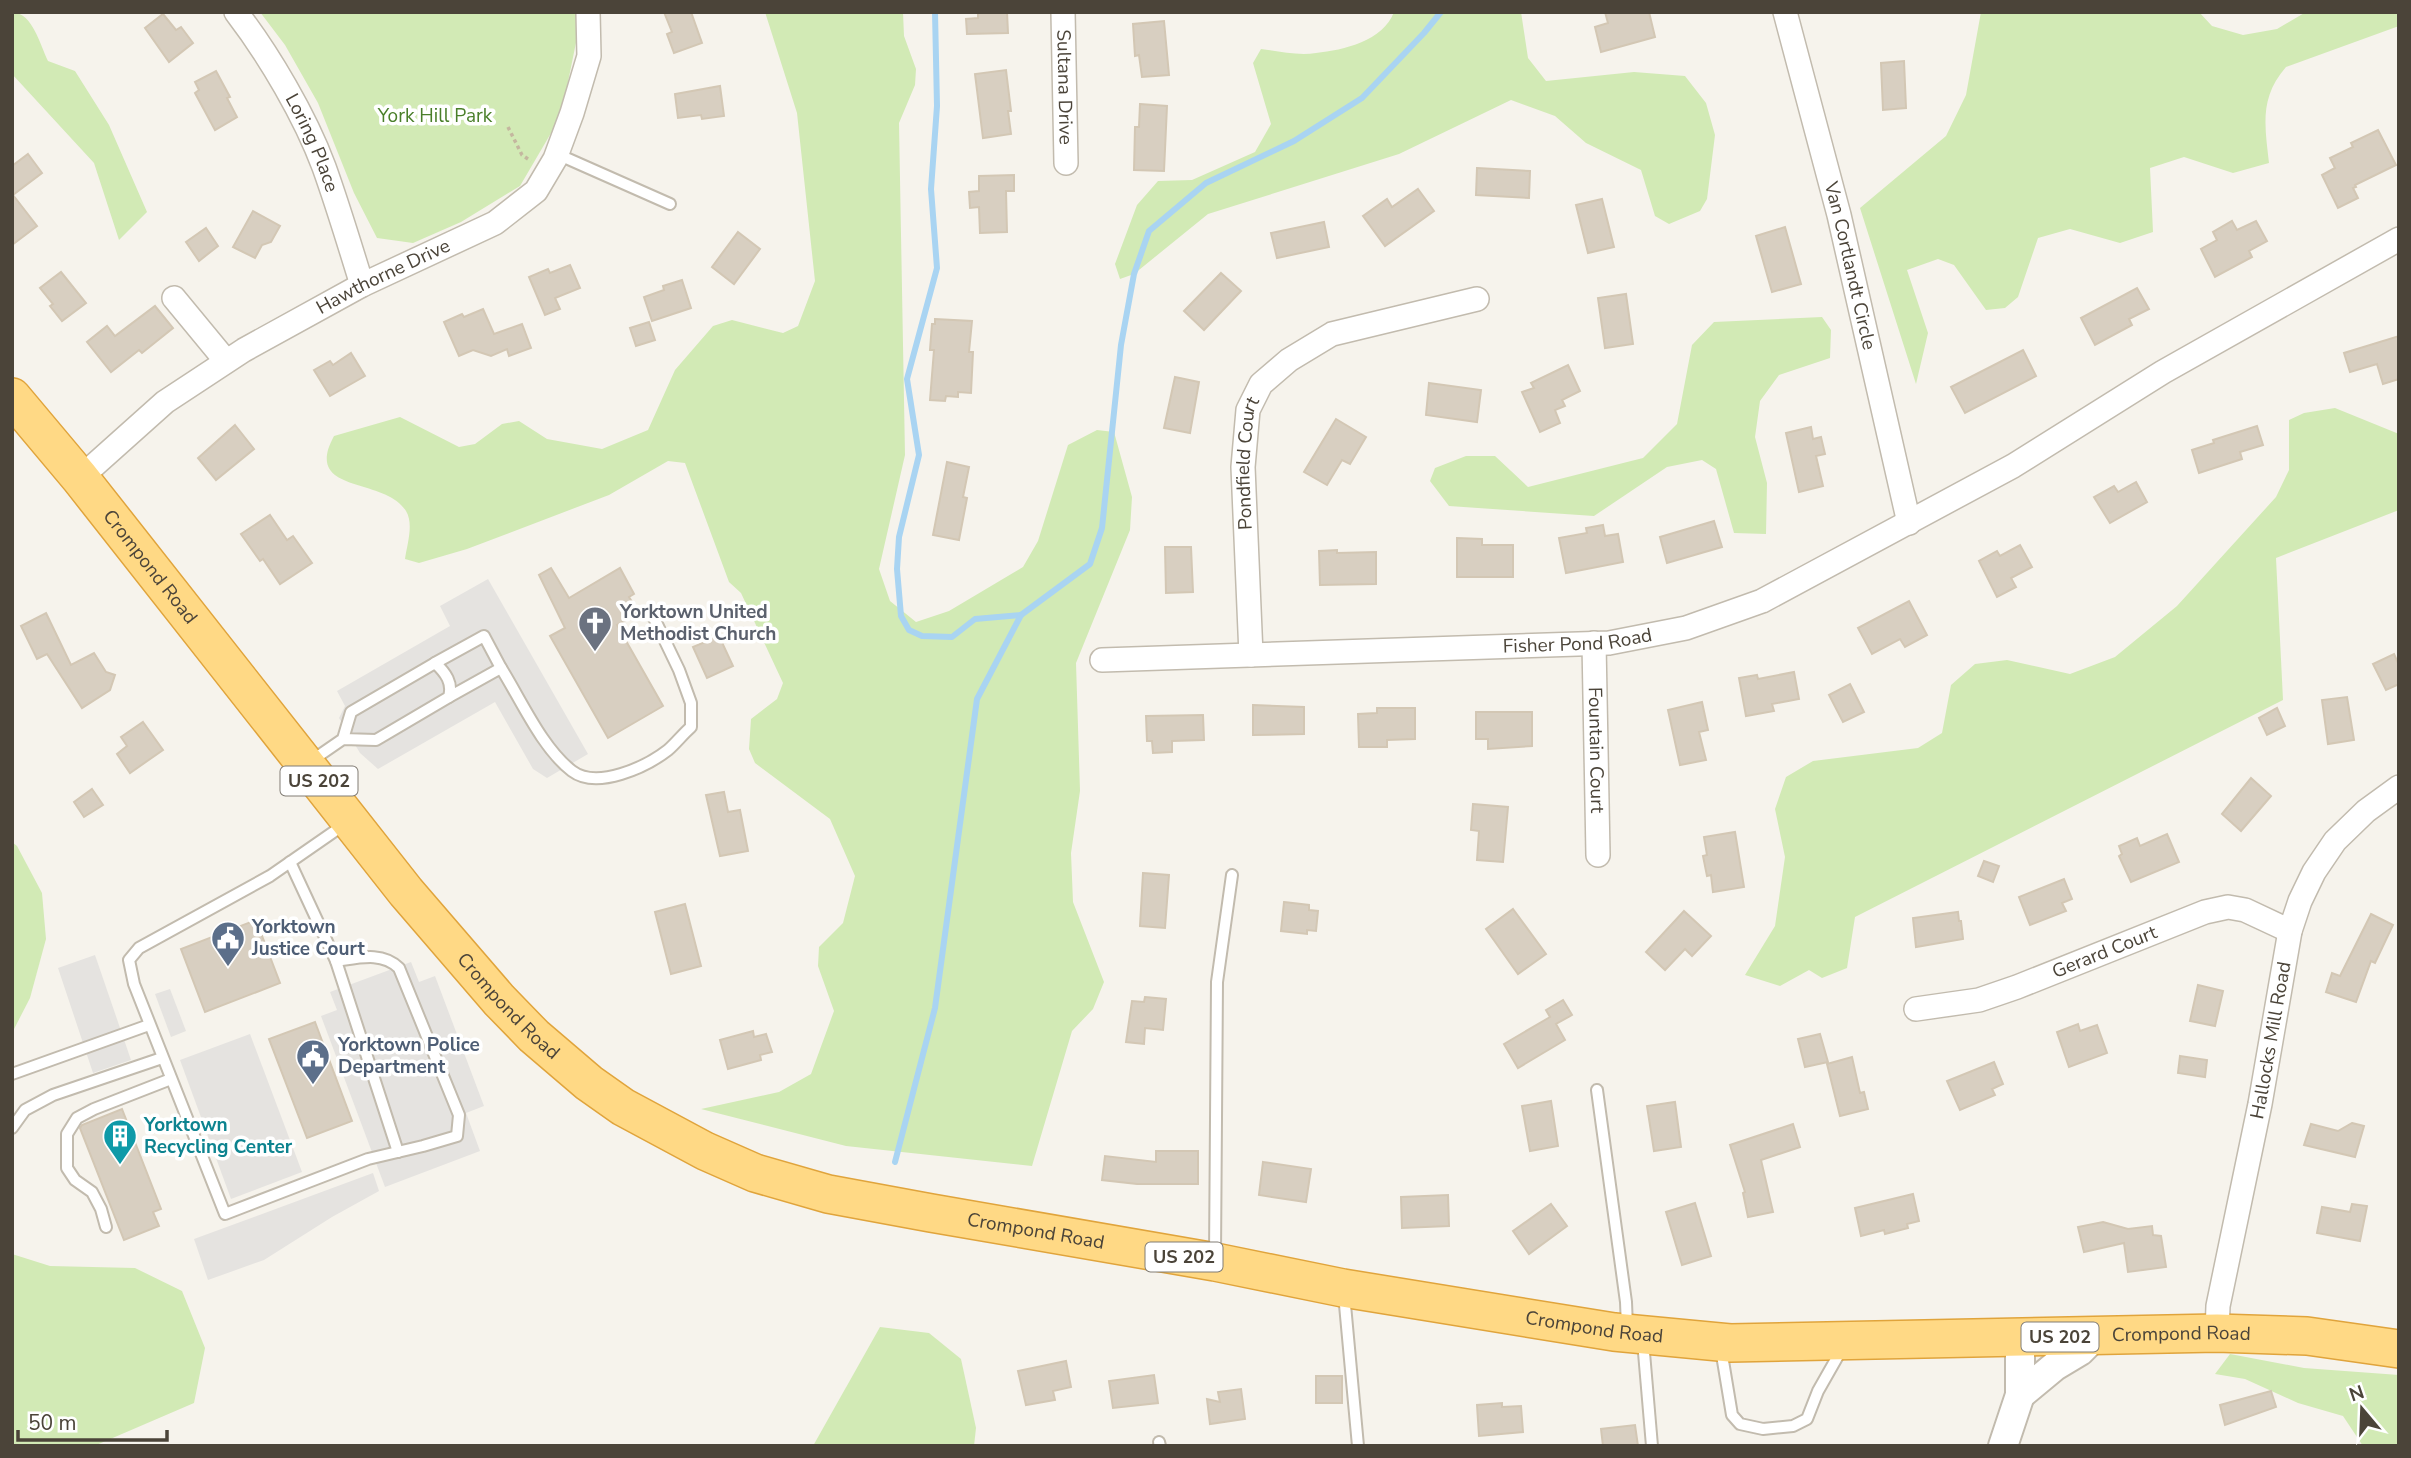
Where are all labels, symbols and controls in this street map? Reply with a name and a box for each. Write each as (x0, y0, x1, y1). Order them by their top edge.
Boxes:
street label: Sultana Drive (1050, 29, 1079, 145)
street label: Loring Place (279, 89, 345, 196)
park label: York Hill Park (377, 103, 493, 129)
street label: Van Cortlandt Circle (1817, 178, 1882, 352)
street label: Hawthorne Drive (311, 233, 454, 321)
street label: Pondfield Court (1230, 392, 1266, 530)
street label: Crompond Road (97, 504, 203, 630)
place label: Yorktown United Methodist Church (619, 599, 776, 647)
church icon: Yorktown United Methodist Church (576, 604, 614, 653)
street label: Fisher Pond Road (1502, 622, 1654, 660)
street label: Fountain Court (1582, 687, 1610, 814)
road number: US 202 (280, 766, 358, 796)
place label: Yorktown Justice Court (251, 914, 365, 962)
public building icon: Yorktown Justice Court (209, 919, 247, 968)
street label: Gerard Court (2048, 919, 2161, 985)
street label: Crompond Road (451, 947, 565, 1065)
street label: Hallocks Mill Road (2244, 959, 2297, 1121)
place label: Yorktown Police Department (337, 1032, 480, 1080)
public building icon: Yorktown Police Department (294, 1037, 332, 1086)
place label: Yorktown Recycling Center (143, 1112, 293, 1160)
building icon: Yorktown Recycling Center (101, 1117, 139, 1166)
street label: Crompond Road (965, 1206, 1106, 1256)
road number: US 202 (1146, 1242, 1222, 1272)
street label: Crompond Road (1523, 1305, 1664, 1350)
street label: Crompond Road (2111, 1320, 2251, 1348)
road number: US 202 (2022, 1322, 2098, 1352)
north arrow (2327, 1374, 2397, 1444)
text: N (2346, 1379, 2368, 1408)
scale bar (18, 1398, 166, 1442)
text: 50 m (28, 1409, 77, 1437)

